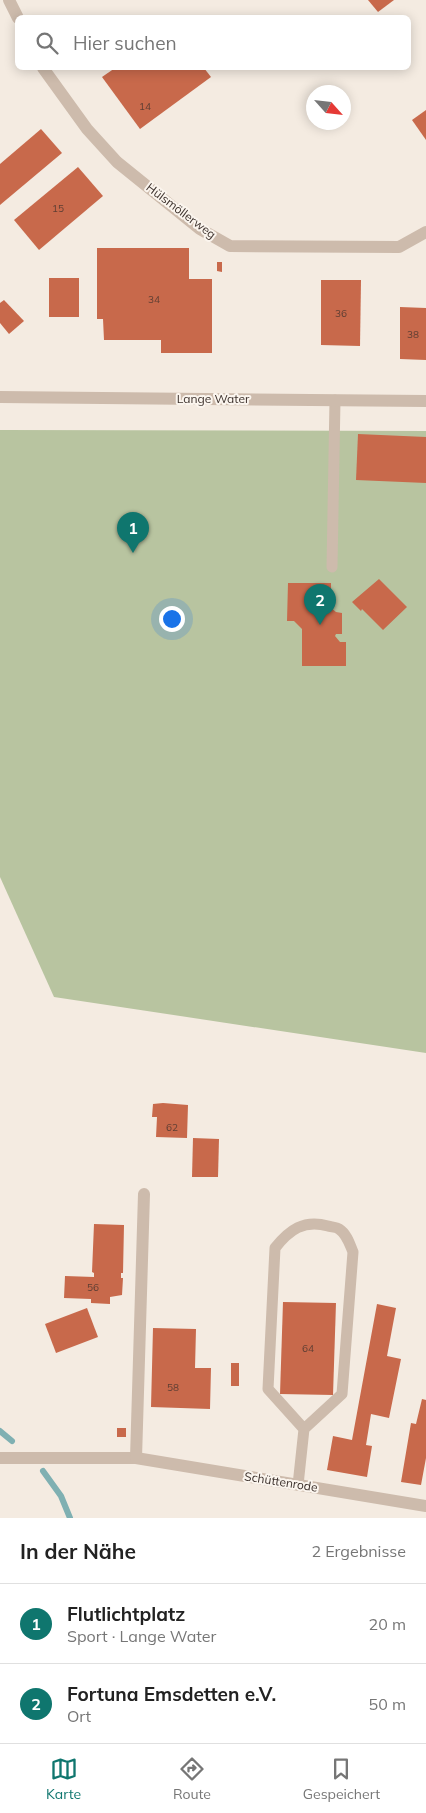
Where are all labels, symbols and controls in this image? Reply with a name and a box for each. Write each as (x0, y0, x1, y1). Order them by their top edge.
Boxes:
search box (15, 15, 411, 70)
icon: search (33, 29, 61, 57)
text: Hier suchen (73, 31, 177, 55)
north arrow (306, 85, 351, 130)
house number: 14 (139, 100, 151, 113)
street label: Hülsmöllerweg (143, 180, 219, 242)
house number: 15 (52, 202, 64, 215)
house number: 34 (148, 293, 160, 306)
house number: 36 (335, 307, 347, 320)
house number: 38 (407, 328, 419, 341)
street label: Lange Water (177, 391, 250, 406)
pin: 1 (117, 512, 149, 553)
pin: 2 (304, 584, 336, 625)
your location (159, 606, 185, 632)
house number: 62 (166, 1121, 178, 1134)
house number: 56 (87, 1281, 99, 1294)
house number: 64 (302, 1342, 314, 1355)
house number: 58 (167, 1381, 179, 1394)
street label: Schüttenrode (243, 1468, 319, 1495)
text: In der Nähe (20, 1538, 136, 1564)
text: 2 Ergebnisse (311, 1541, 406, 1561)
text: Flutlichtplatz (67, 1602, 185, 1626)
text: 1 (31, 1614, 41, 1634)
text: 20 m (369, 1614, 406, 1634)
text: Sport · Lange Water (67, 1626, 216, 1646)
text: Fortuna Emsdetten e.V. (67, 1682, 276, 1706)
text: 2 (31, 1694, 41, 1714)
text: 50 m (369, 1694, 406, 1714)
text: Ort (67, 1706, 91, 1726)
tab: Karte (46, 1755, 81, 1803)
tab: Route (173, 1755, 211, 1803)
tab: Gespeichert (303, 1755, 380, 1803)

